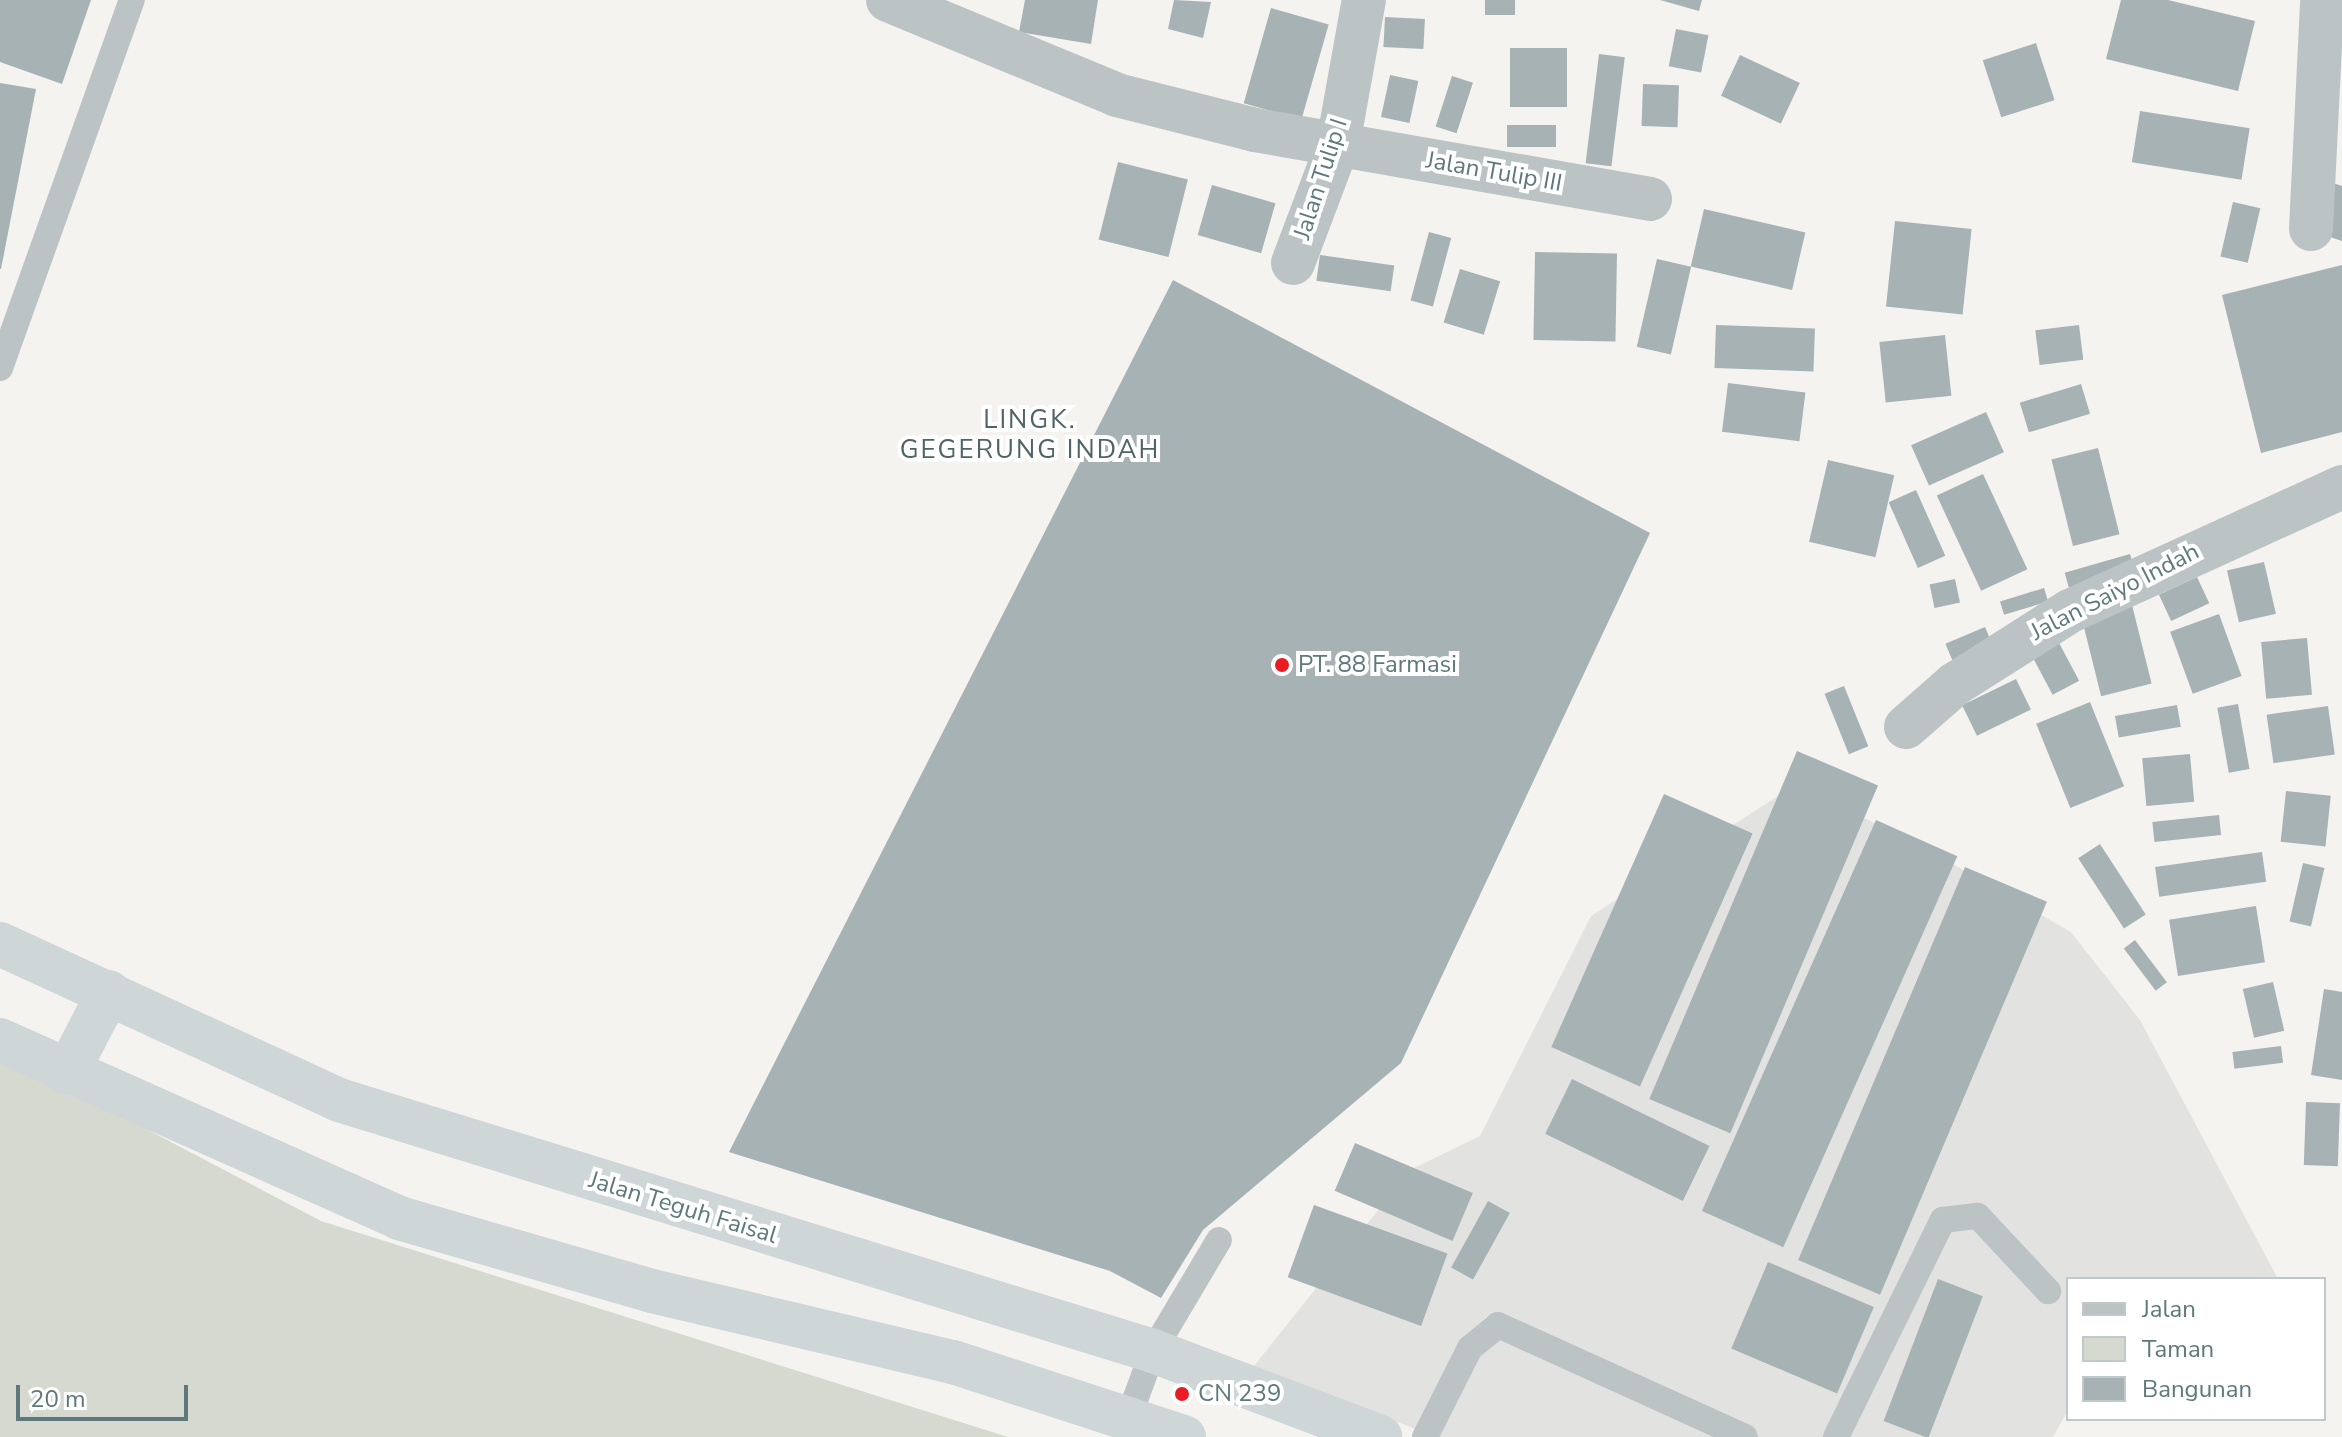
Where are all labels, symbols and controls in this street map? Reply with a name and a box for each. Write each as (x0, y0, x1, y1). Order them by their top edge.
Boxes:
street label: Jalan Tulip I (1288, 115, 1354, 243)
street label: Jalan Tulip III (1424, 146, 1564, 198)
district label: LINGK. GEGERUNG INDAH (900, 404, 1160, 466)
street label: Jalan Saiyo Indah (2026, 537, 2204, 647)
place label: PT. 88 Farmasi (1298, 651, 1457, 679)
marker: PT. 88 Farmasi (1273, 656, 1291, 674)
street label: Jalan Teguh Faisal (585, 1166, 781, 1250)
legend (2066, 1277, 2326, 1421)
text: Jalan (2142, 1293, 2196, 1325)
text: Taman (2142, 1333, 2214, 1365)
scale bar (20, 1369, 192, 1419)
text: Bangunan (2142, 1373, 2252, 1405)
place label: CN 239 (1198, 1380, 1281, 1408)
text: 20 m (30, 1383, 86, 1415)
marker: CN 239 (1173, 1385, 1191, 1403)

